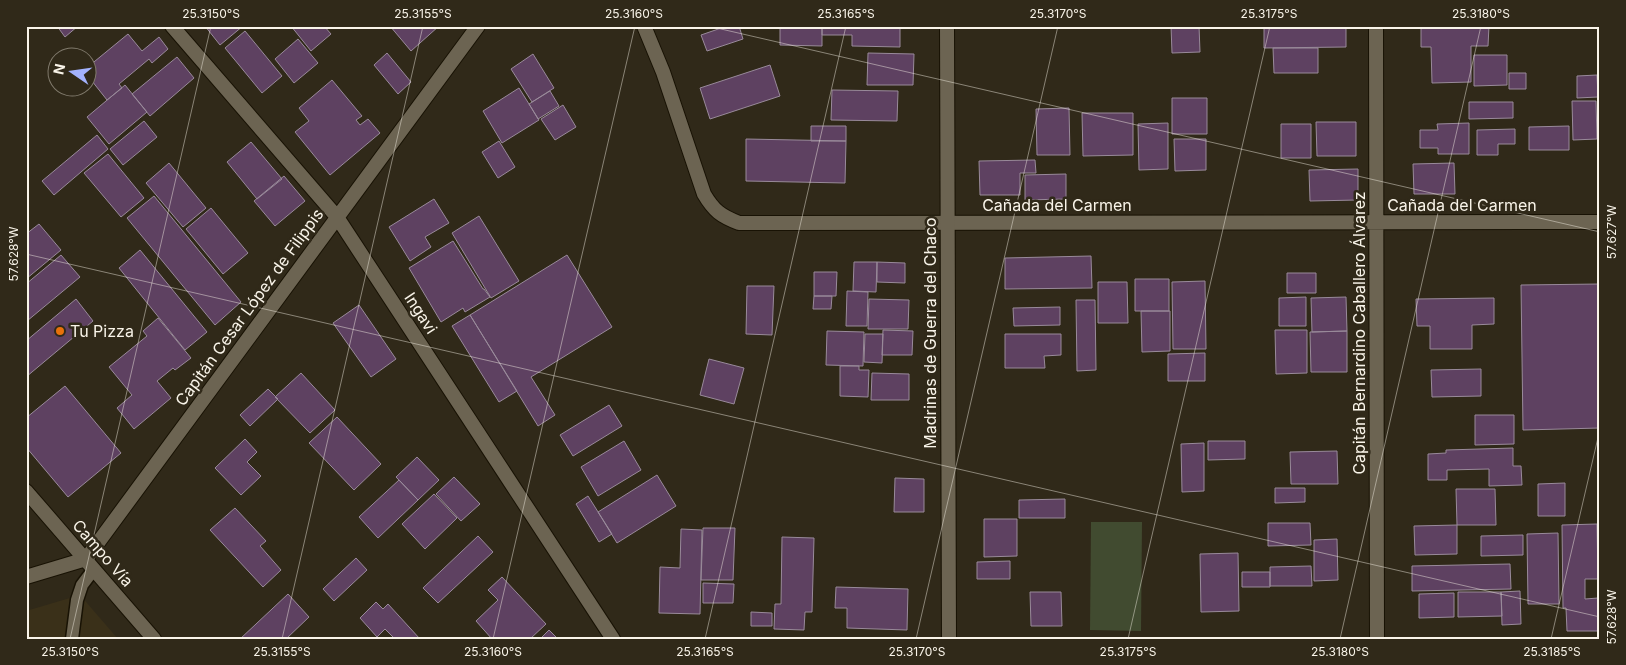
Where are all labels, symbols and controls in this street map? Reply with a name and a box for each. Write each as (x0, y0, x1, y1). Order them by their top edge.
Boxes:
text: 25.3150°S (182, 6, 240, 21)
text: 25.3155°S (394, 6, 452, 21)
text: 25.3160°S (605, 6, 663, 21)
text: 25.3165°S (817, 6, 875, 21)
text: 25.3170°S (1029, 6, 1087, 21)
text: 25.3175°S (1241, 6, 1298, 21)
text: 25.3180°S (1452, 6, 1510, 21)
north arrow (48, 48, 98, 98)
text: N (49, 62, 68, 76)
street label: Capitán Bernardino Caballero Álvarez (1349, 191, 1369, 475)
street label: Cañada del Carmen (982, 195, 1132, 215)
street label: Cañada del Carmen (1387, 195, 1537, 215)
street label: Capitán Cesar López de Filippis (171, 204, 327, 410)
text: 57.627°W (1604, 205, 1619, 259)
street label: Madrinas de Guerra del Chaco (920, 217, 940, 449)
text: 57.628°W (6, 226, 21, 282)
street label: Ingavi (400, 289, 442, 337)
place label: Tu Pizza (70, 321, 134, 341)
marker: Tu Pizza (54, 325, 66, 337)
street label: Campo Vía (68, 515, 138, 591)
text: 57.628°W (1604, 589, 1619, 645)
text: 25.3150°S (41, 644, 99, 659)
text: 25.3155°S (253, 644, 311, 659)
text: 25.3160°S (464, 644, 522, 659)
text: 25.3165°S (676, 644, 734, 659)
text: 25.3170°S (888, 644, 946, 659)
text: 25.3175°S (1100, 644, 1157, 659)
text: 25.3180°S (1311, 644, 1369, 659)
text: 25.3185°S (1523, 644, 1581, 659)

